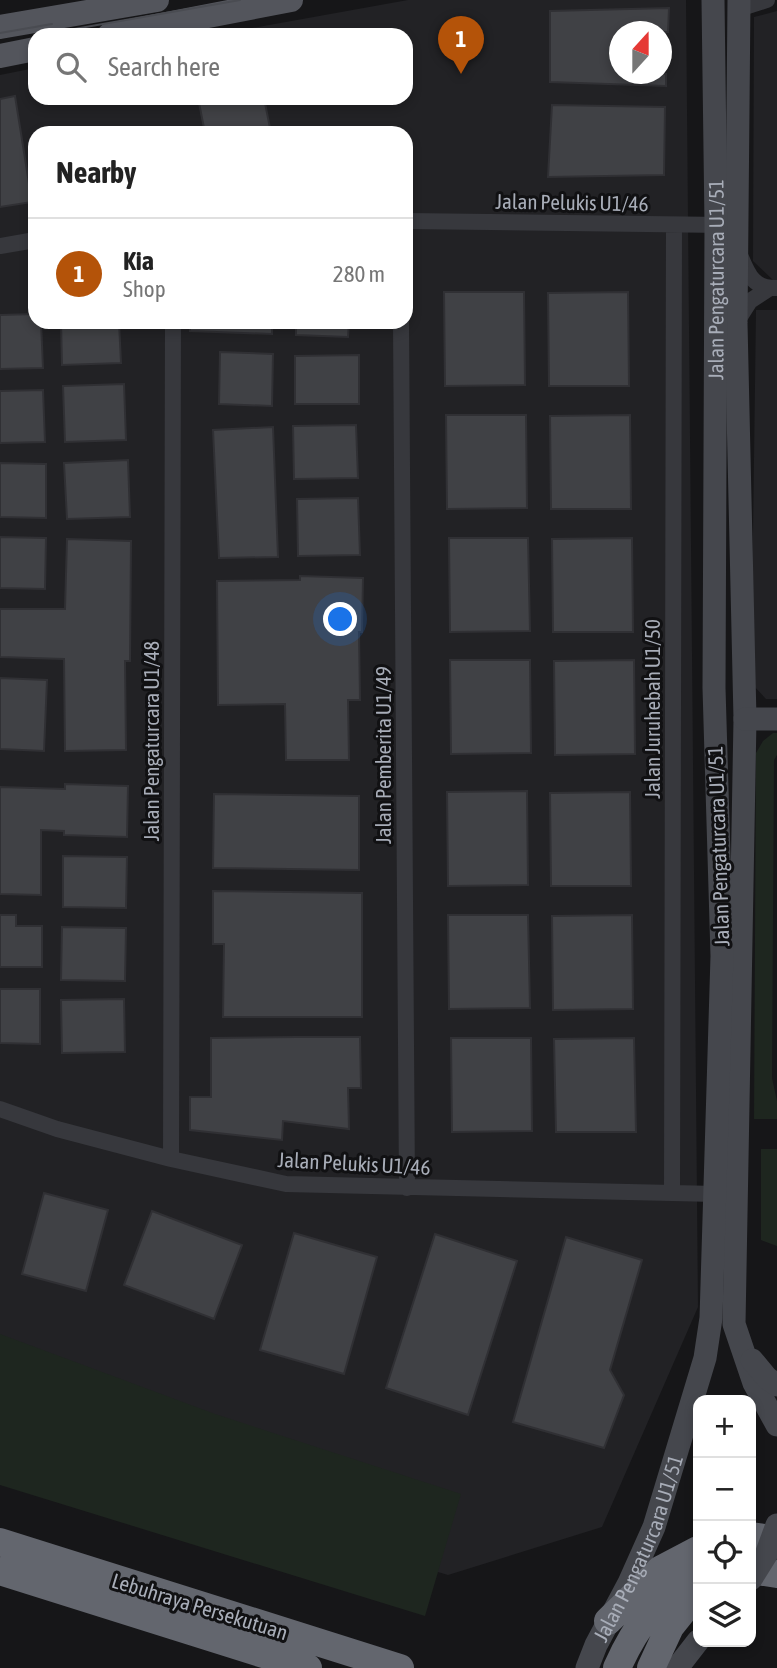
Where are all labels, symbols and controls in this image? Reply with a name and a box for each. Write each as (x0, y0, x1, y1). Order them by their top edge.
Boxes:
pin: 1 (438, 16, 484, 74)
north arrow (609, 21, 672, 84)
search box (28, 28, 413, 105)
icon: search (52, 48, 90, 86)
text: Search here (108, 52, 220, 82)
text: Nearby (56, 155, 136, 189)
street label: Jalan Pengaturcara U1/51 (703, 179, 728, 380)
street label: Jalan Pelukis U1/46 (495, 189, 649, 215)
text: Kia (123, 246, 154, 276)
text: 1 (74, 261, 84, 287)
text: 280 m (333, 261, 385, 287)
text: Shop (123, 276, 166, 302)
your location (323, 602, 357, 636)
street label: Jalan Juruhebah U1/50 (640, 619, 664, 799)
street label: Jalan Pengaturcara U1/48 (139, 641, 163, 841)
street label: Jalan Pemberita U1/49 (371, 666, 395, 844)
street label: Jalan Pengaturcara U1/51 (703, 745, 733, 947)
street label: Jalan Pelukis U1/46 (277, 1147, 431, 1179)
map controls (693, 1395, 756, 1647)
button: + (693, 1395, 756, 1458)
street label: Jalan Pengaturcara U1/51 (588, 1452, 687, 1645)
button: − (693, 1458, 756, 1521)
button: locate (693, 1521, 756, 1584)
street label: Lebuhraya Persekutuan (109, 1568, 291, 1644)
button: layers (693, 1584, 756, 1647)

